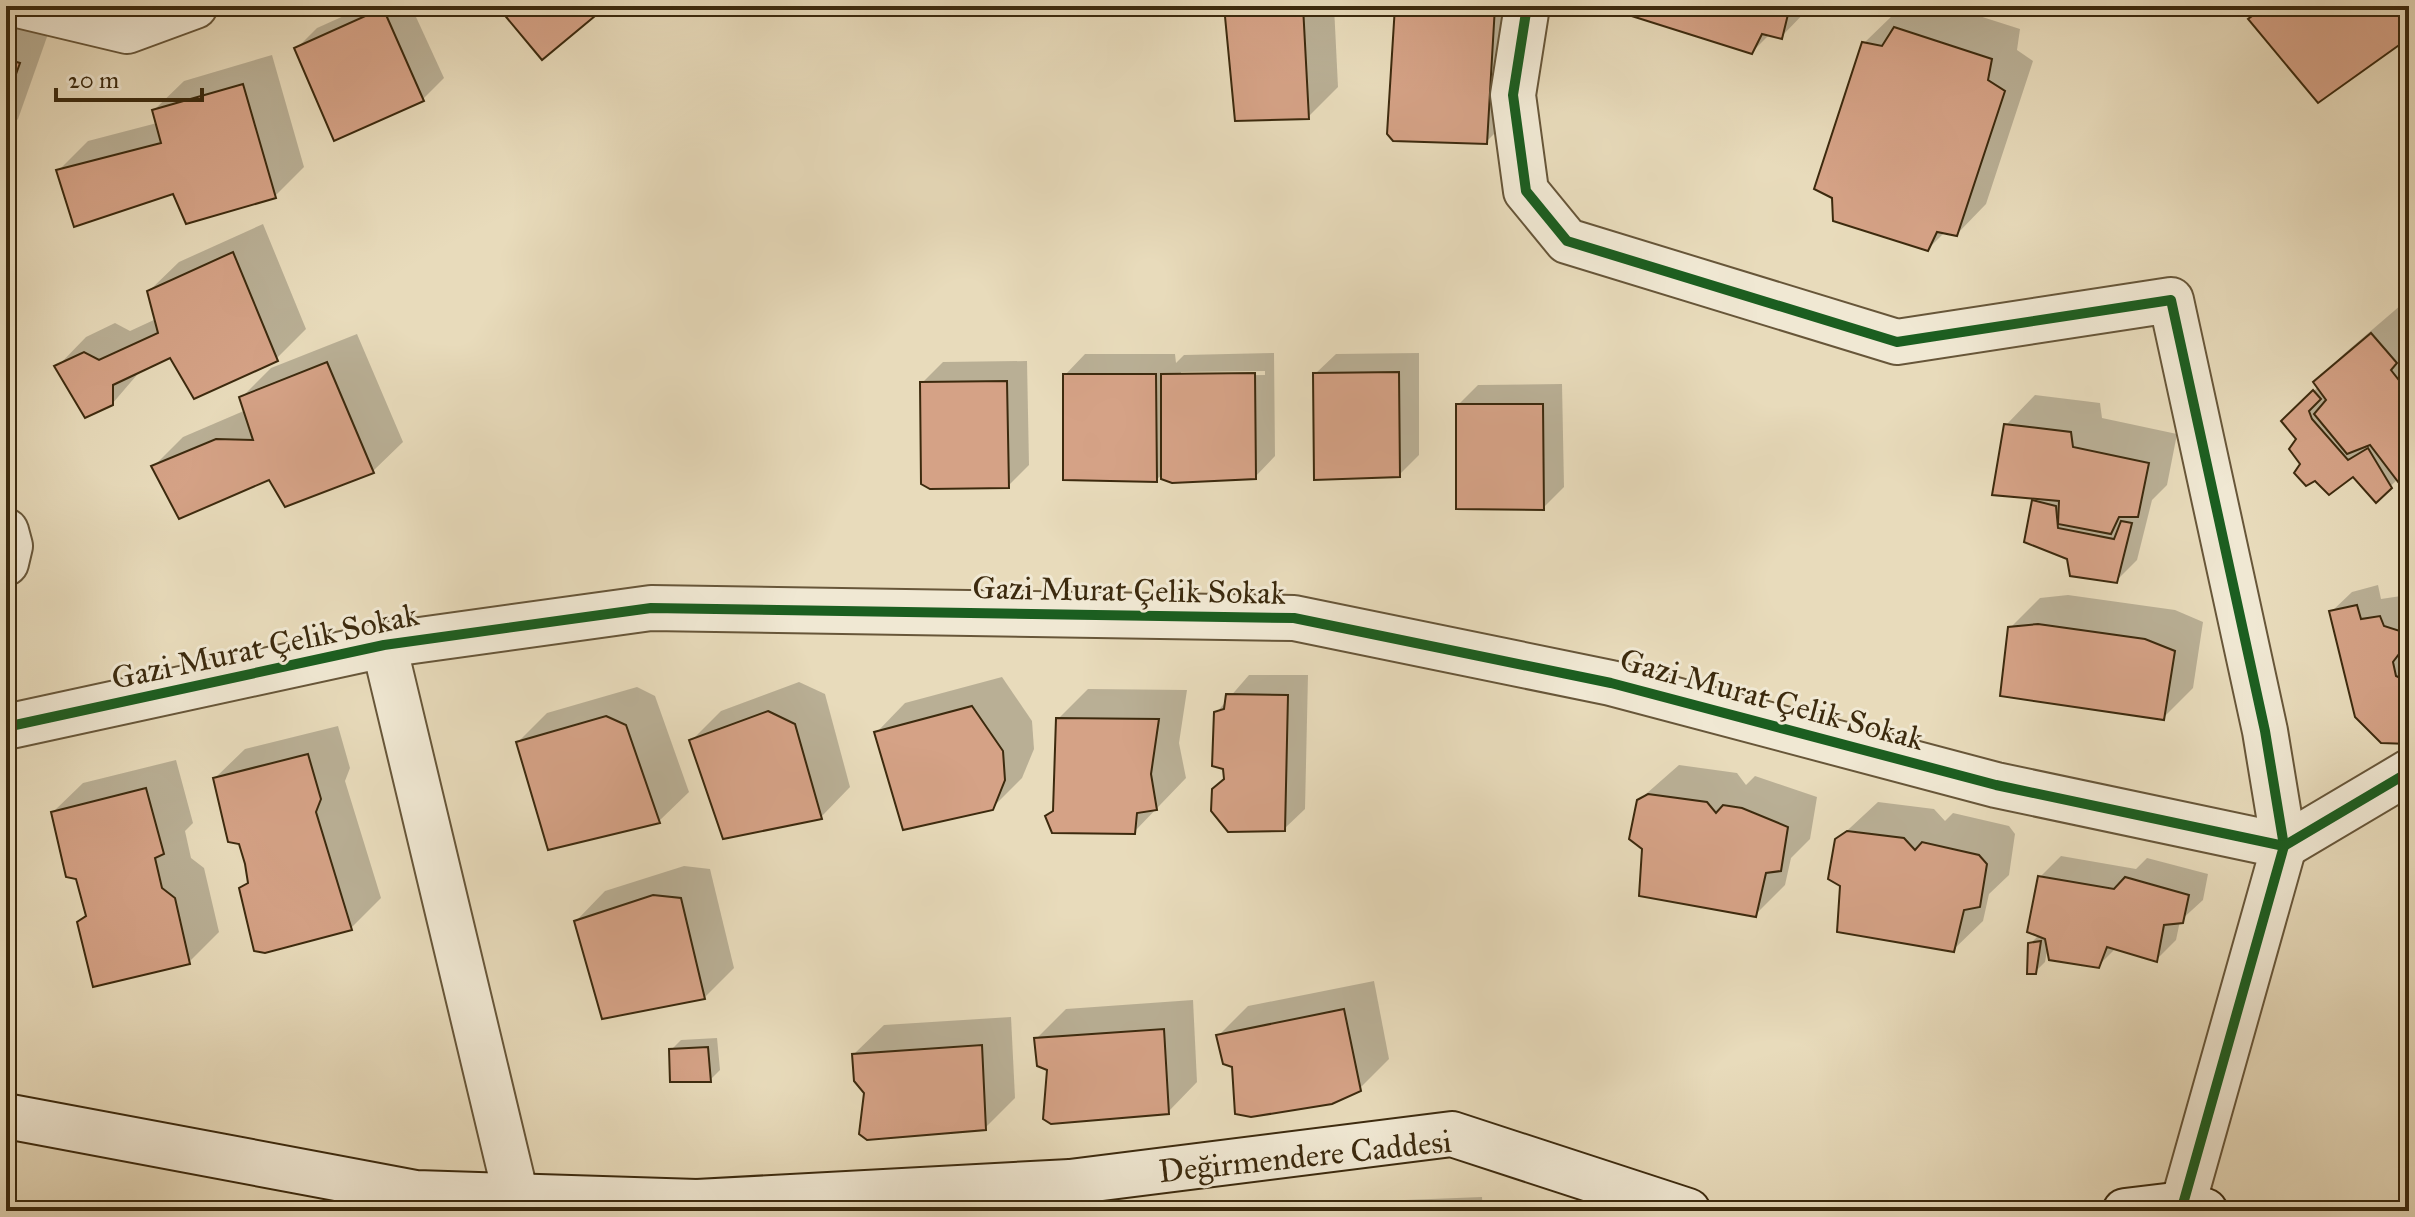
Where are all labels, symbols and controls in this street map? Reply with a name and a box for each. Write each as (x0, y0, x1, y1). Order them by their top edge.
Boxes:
scale bar (56, 52, 202, 102)
text: 20 m (68, 65, 119, 95)
street label: Gazi Murat Çelik Sokak (972, 568, 1286, 613)
street label: Gazi Murat Çelik Sokak (108, 595, 422, 698)
street label: Gazi Murat Çelik Sokak (1616, 640, 1928, 759)
street label: Değirmendere Caddesi (1157, 1122, 1454, 1191)

